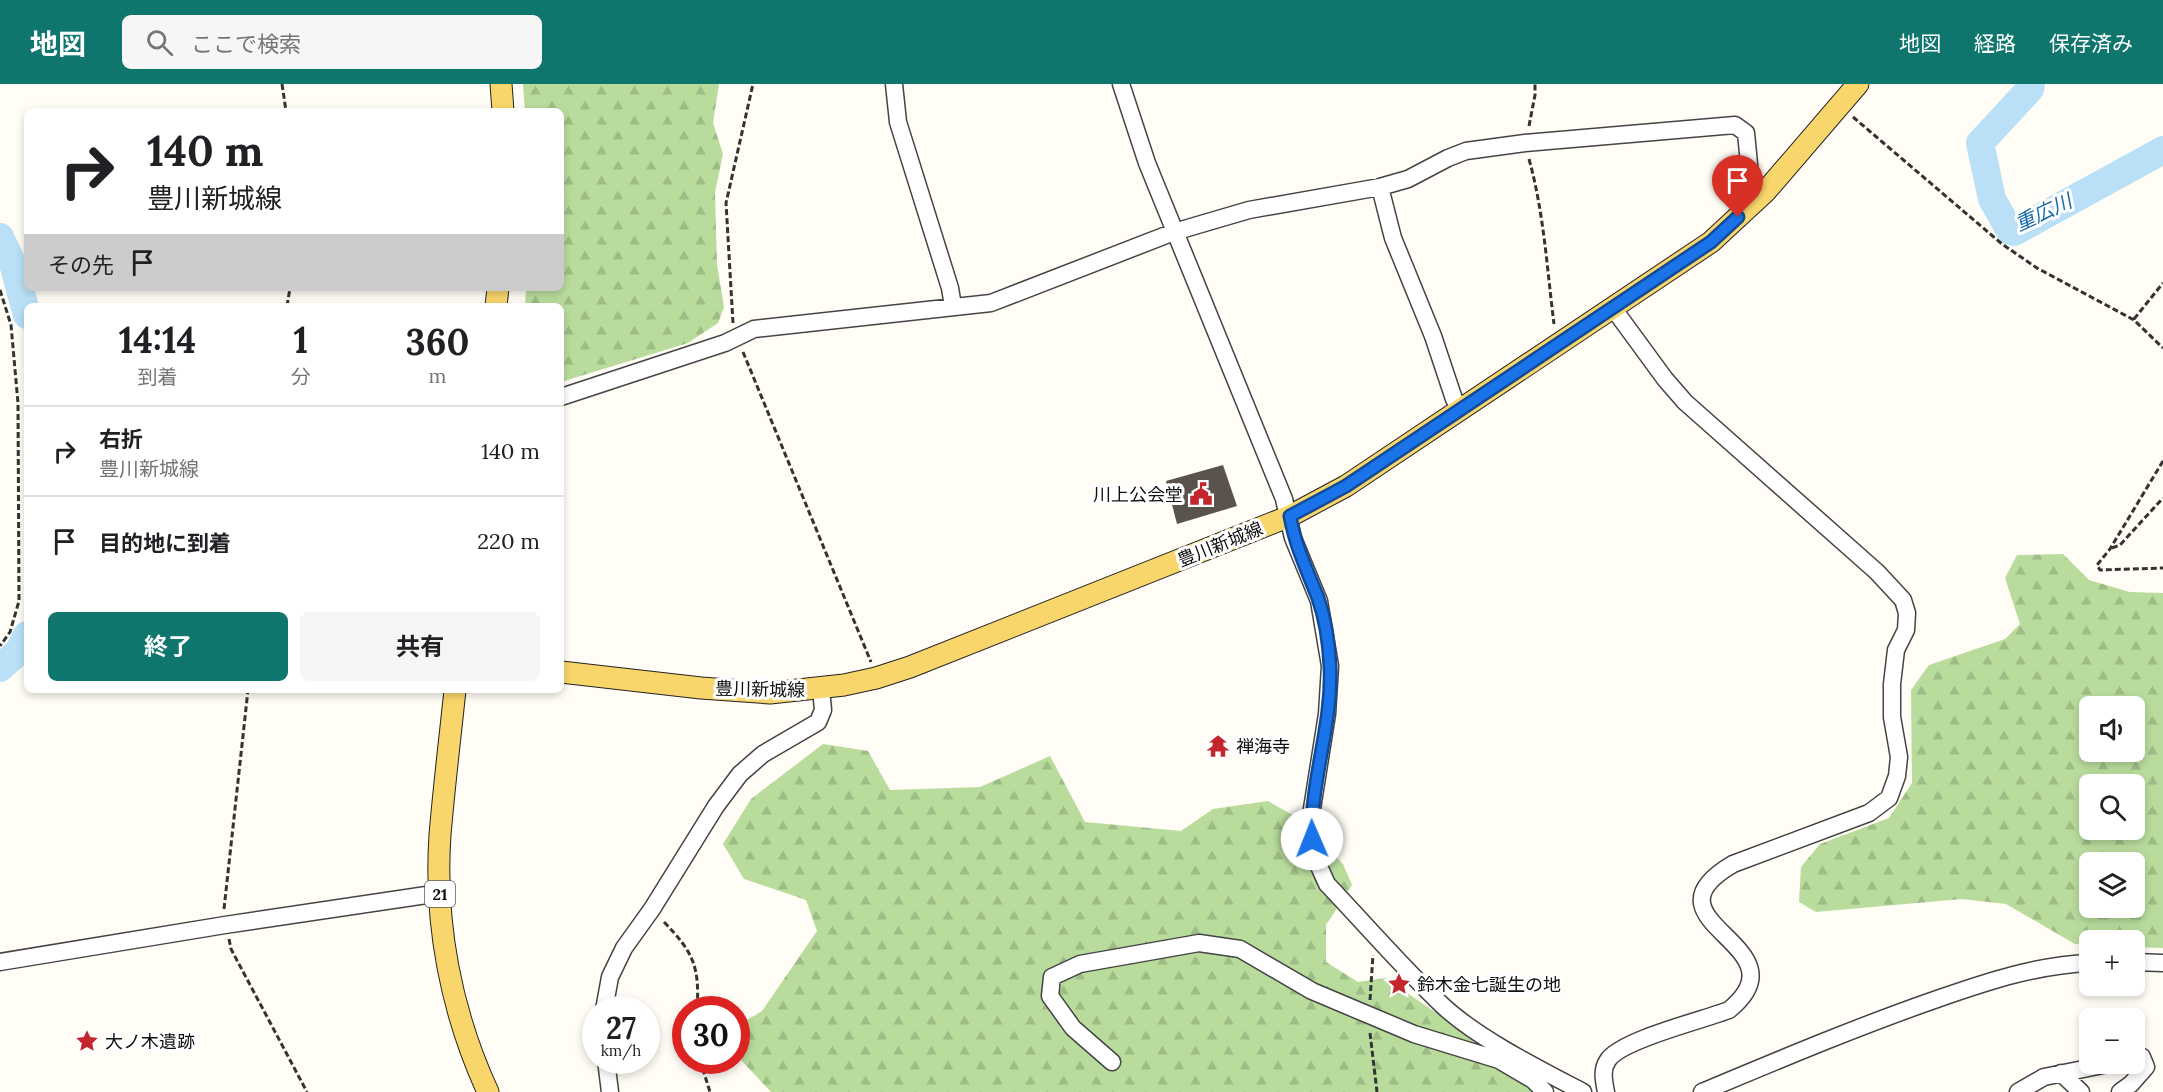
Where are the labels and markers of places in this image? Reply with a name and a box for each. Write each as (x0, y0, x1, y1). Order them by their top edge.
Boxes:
pin (1712, 155, 1763, 217)
public building icon: 川上公会堂 (1188, 481, 1214, 507)
place label: 川上公会堂 (1093, 483, 1183, 506)
temple icon: 禅海寺 (1205, 733, 1231, 759)
place label: 禅海寺 (1236, 735, 1290, 758)
place icon: 鈴木金七誕生の地 (1386, 971, 1412, 997)
place label: 鈴木金七誕生の地 (1417, 973, 1561, 996)
place icon: 大ノ木遺跡 (74, 1028, 100, 1054)
place label: 大ノ木遺跡 (105, 1030, 195, 1053)

